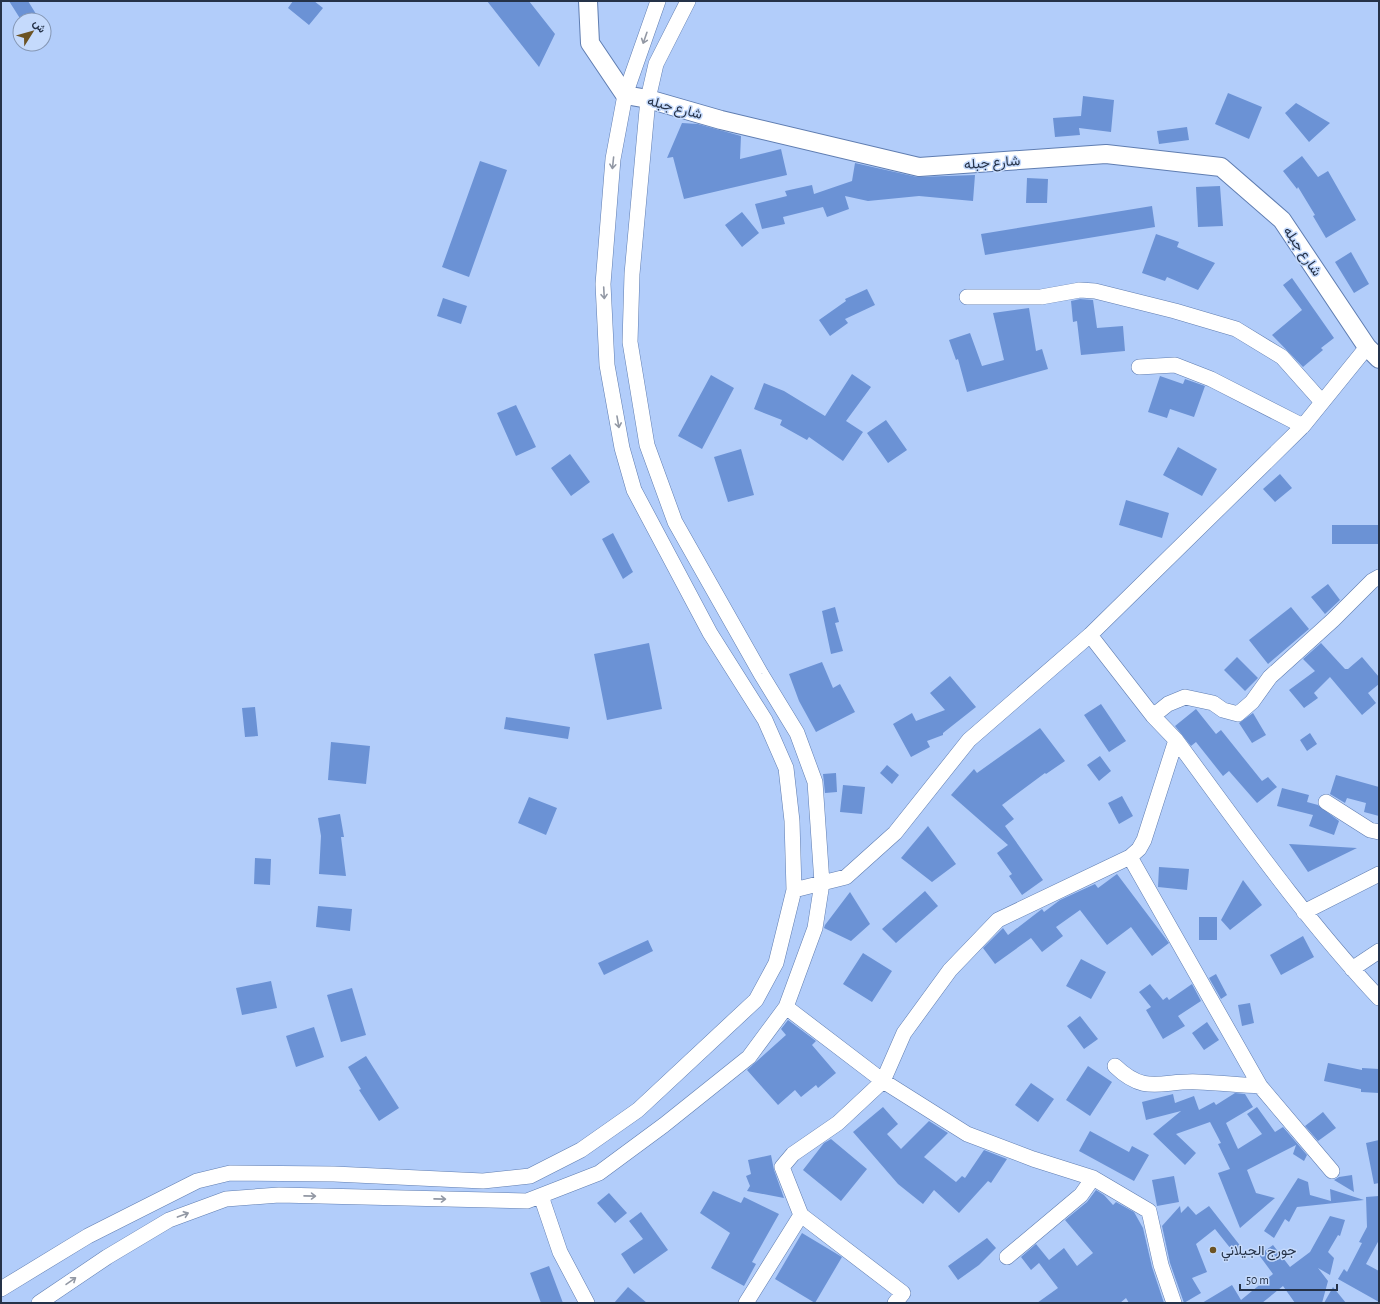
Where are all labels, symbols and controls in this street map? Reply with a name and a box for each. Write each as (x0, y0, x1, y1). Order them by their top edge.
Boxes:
north arrow (12, 12, 52, 52)
text: ش (30, 18, 48, 35)
one-way arrow (641, 31, 648, 44)
street label: شارع جبله (645, 94, 704, 125)
street label: شارع جبله (963, 154, 1021, 175)
one-way arrow (609, 156, 616, 169)
street label: شارع جبله (1278, 224, 1324, 281)
one-way arrow (600, 286, 607, 299)
one-way arrow (614, 415, 622, 428)
one-way arrow (303, 1192, 316, 1200)
one-way arrow (433, 1195, 446, 1203)
one-way arrow (176, 1210, 188, 1218)
place label: جورج الجيلاني (1221, 1244, 1297, 1262)
marker: جورج الجيلاني (1208, 1245, 1218, 1255)
scale bar (1240, 1266, 1337, 1292)
text: 50 m (1246, 1274, 1269, 1286)
one-way arrow (66, 1277, 77, 1285)

